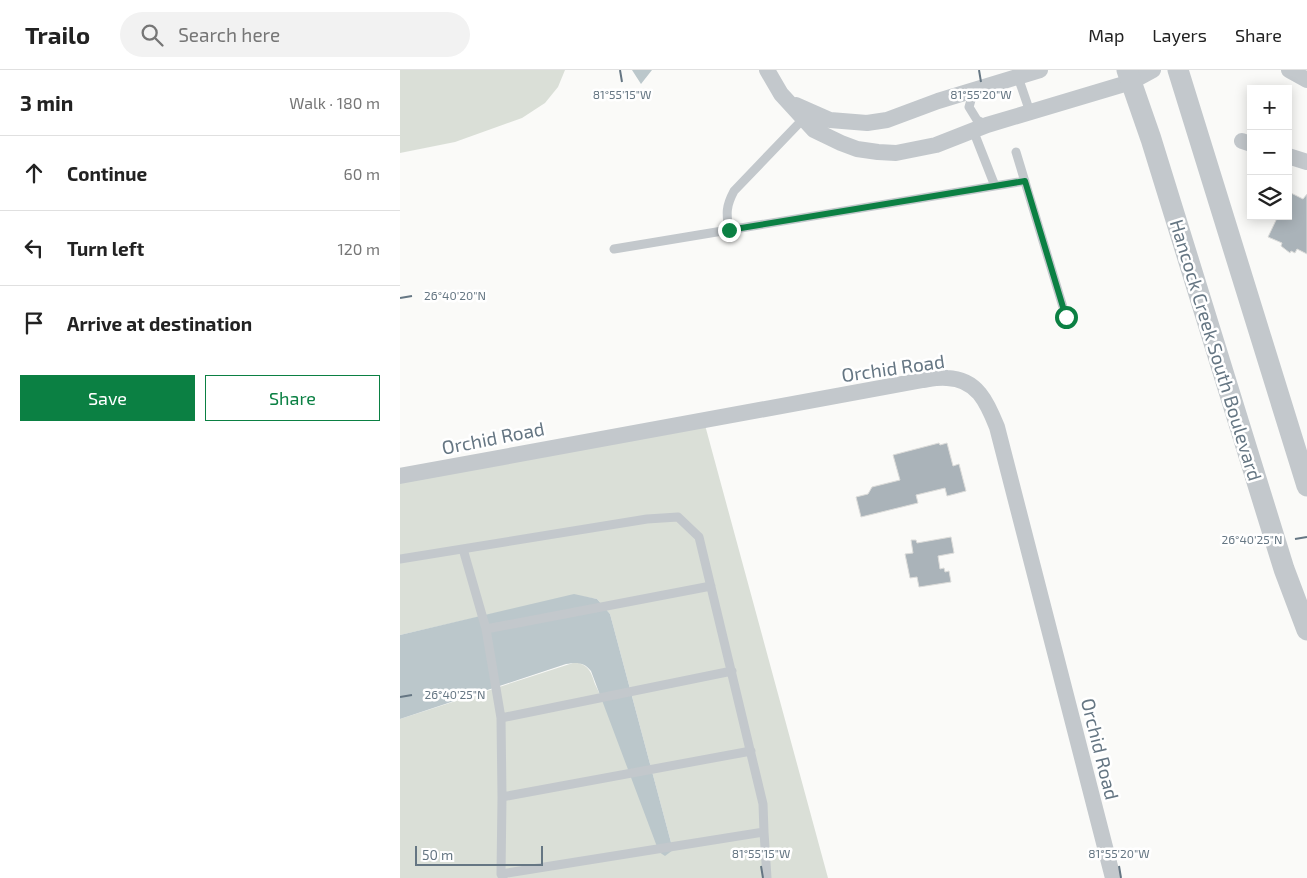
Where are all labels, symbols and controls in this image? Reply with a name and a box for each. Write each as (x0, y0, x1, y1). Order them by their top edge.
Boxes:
search box (120, 12, 470, 57)
text: Trailo (25, 20, 90, 49)
icon: search (138, 21, 166, 49)
text: Search here (178, 23, 280, 46)
text: Map (1088, 24, 1124, 46)
text: Layers (1152, 24, 1207, 46)
text: Share (1235, 24, 1282, 46)
map controls (1247, 85, 1292, 220)
button: + (1247, 85, 1292, 130)
text: 81°55'15"W (593, 87, 651, 101)
text: 81°55'20"W (950, 87, 1012, 101)
text: 3 min (20, 90, 73, 115)
text: Walk · 180 m (289, 93, 380, 112)
button: − (1247, 130, 1292, 175)
icon: ahead (20, 159, 48, 187)
text: Continue (67, 162, 147, 185)
text: 60 m (344, 164, 380, 183)
button: layers (1247, 175, 1292, 220)
street label: Hancock Creek South Boulevard (1166, 216, 1267, 483)
route end (718, 219, 741, 242)
icon: left (20, 234, 48, 262)
text: Turn left (67, 237, 144, 260)
text: 120 m (337, 239, 380, 258)
text: 26°40'20"N (424, 288, 486, 302)
route start (1055, 306, 1078, 329)
icon: arrive (20, 309, 48, 337)
text: Arrive at destination (67, 312, 252, 335)
street label: Orchid Road (840, 349, 946, 386)
button: Save (20, 375, 195, 421)
button: Share (205, 375, 380, 421)
street label: Orchid Road (440, 416, 546, 459)
text: 26°40'25"N (1222, 532, 1282, 546)
text: 26°40'25"N (425, 687, 485, 701)
street label: Orchid Road (1077, 696, 1124, 802)
scale bar (415, 843, 542, 866)
text: 50 m (422, 846, 453, 863)
text: 81°55'15"W (732, 846, 790, 860)
text: 81°55'20"W (1088, 846, 1150, 860)

